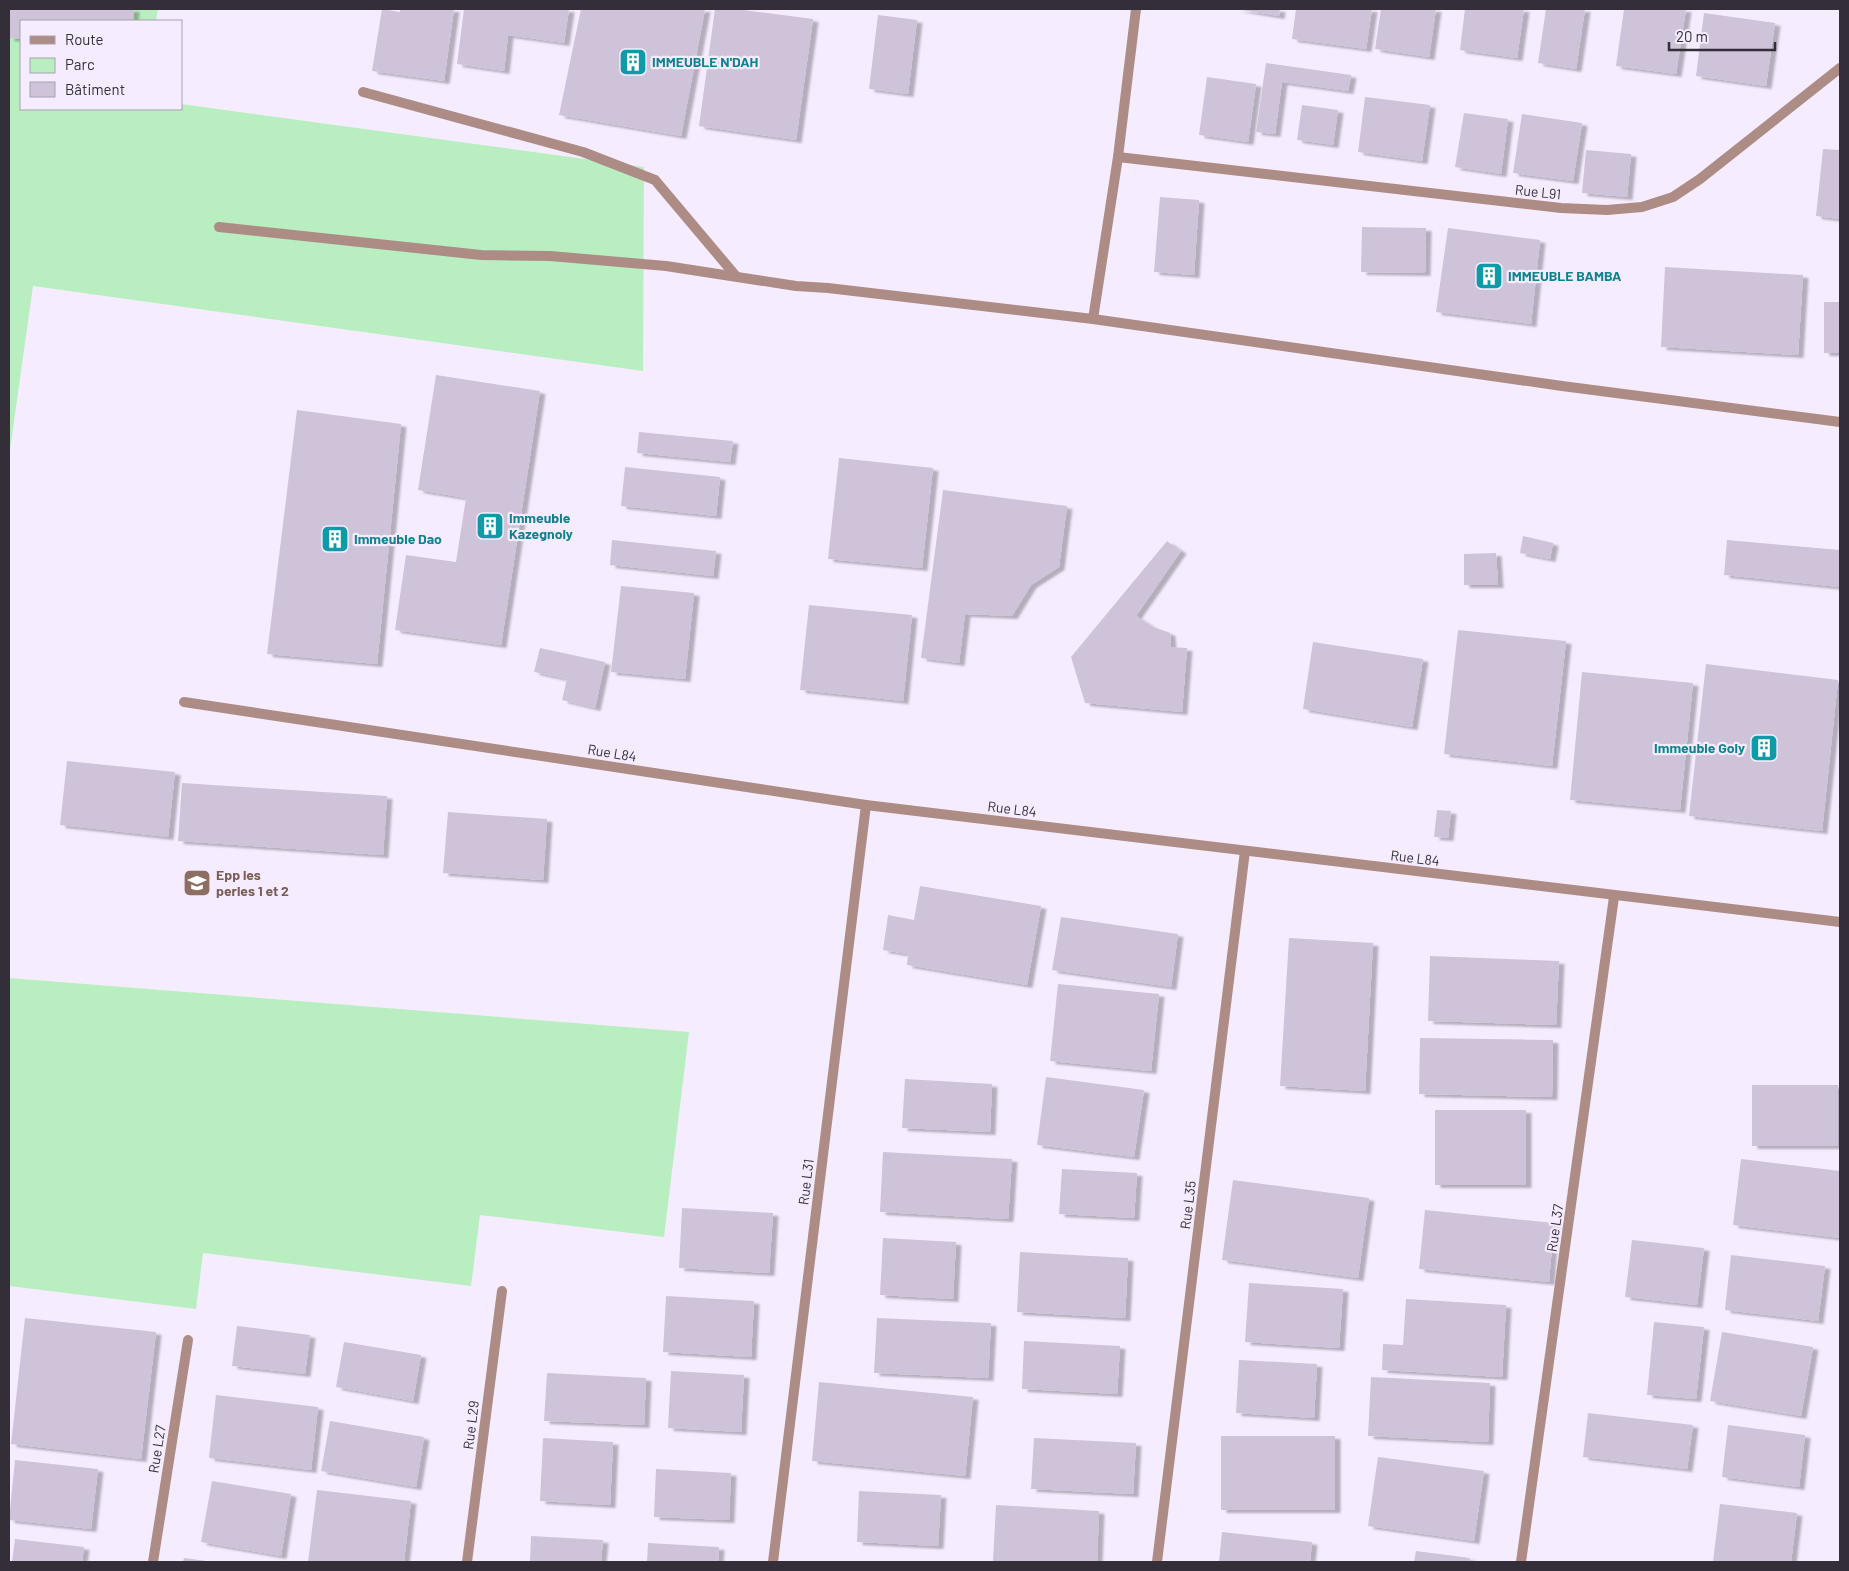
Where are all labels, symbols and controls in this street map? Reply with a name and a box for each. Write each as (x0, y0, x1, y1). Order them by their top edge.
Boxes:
legend (20, 20, 182, 110)
scale bar (1669, 20, 1775, 52)
text: 20 m (1676, 27, 1708, 45)
text: Route (65, 30, 104, 48)
building icon: IMMEUBLE N'DAH (618, 47, 648, 77)
place label: IMMEUBLE N'DAH (652, 53, 759, 70)
text: Parc (65, 55, 95, 73)
text: Bâtiment (65, 80, 125, 98)
street label: Rue L91 (1514, 181, 1562, 202)
building icon: IMMEUBLE BAMBA (1474, 261, 1504, 291)
place label: IMMEUBLE BAMBA (1508, 267, 1622, 284)
place label: Immeuble Kazegnoly (509, 509, 573, 542)
building icon: Immeuble Kazegnoly (475, 511, 505, 541)
building icon: Immeuble Dao (320, 524, 350, 554)
place label: Immeuble Dao (354, 530, 442, 547)
building icon: Immeuble Goly (1749, 733, 1779, 763)
place label: Immeuble Goly (1654, 739, 1745, 756)
street label: Rue L84 (586, 740, 638, 765)
street label: Rue L84 (987, 797, 1038, 820)
street label: Rue L84 (1390, 846, 1441, 869)
place label: Epp les perles 1 et 2 (216, 866, 289, 899)
school or university icon: Epp les perles 1 et 2 (182, 868, 212, 898)
street label: Rue L31 (794, 1158, 817, 1206)
street label: Rue L35 (1176, 1180, 1199, 1230)
street label: Rue L37 (1543, 1203, 1566, 1253)
street label: Rue L29 (459, 1400, 482, 1450)
street label: Rue L27 (144, 1423, 169, 1474)

